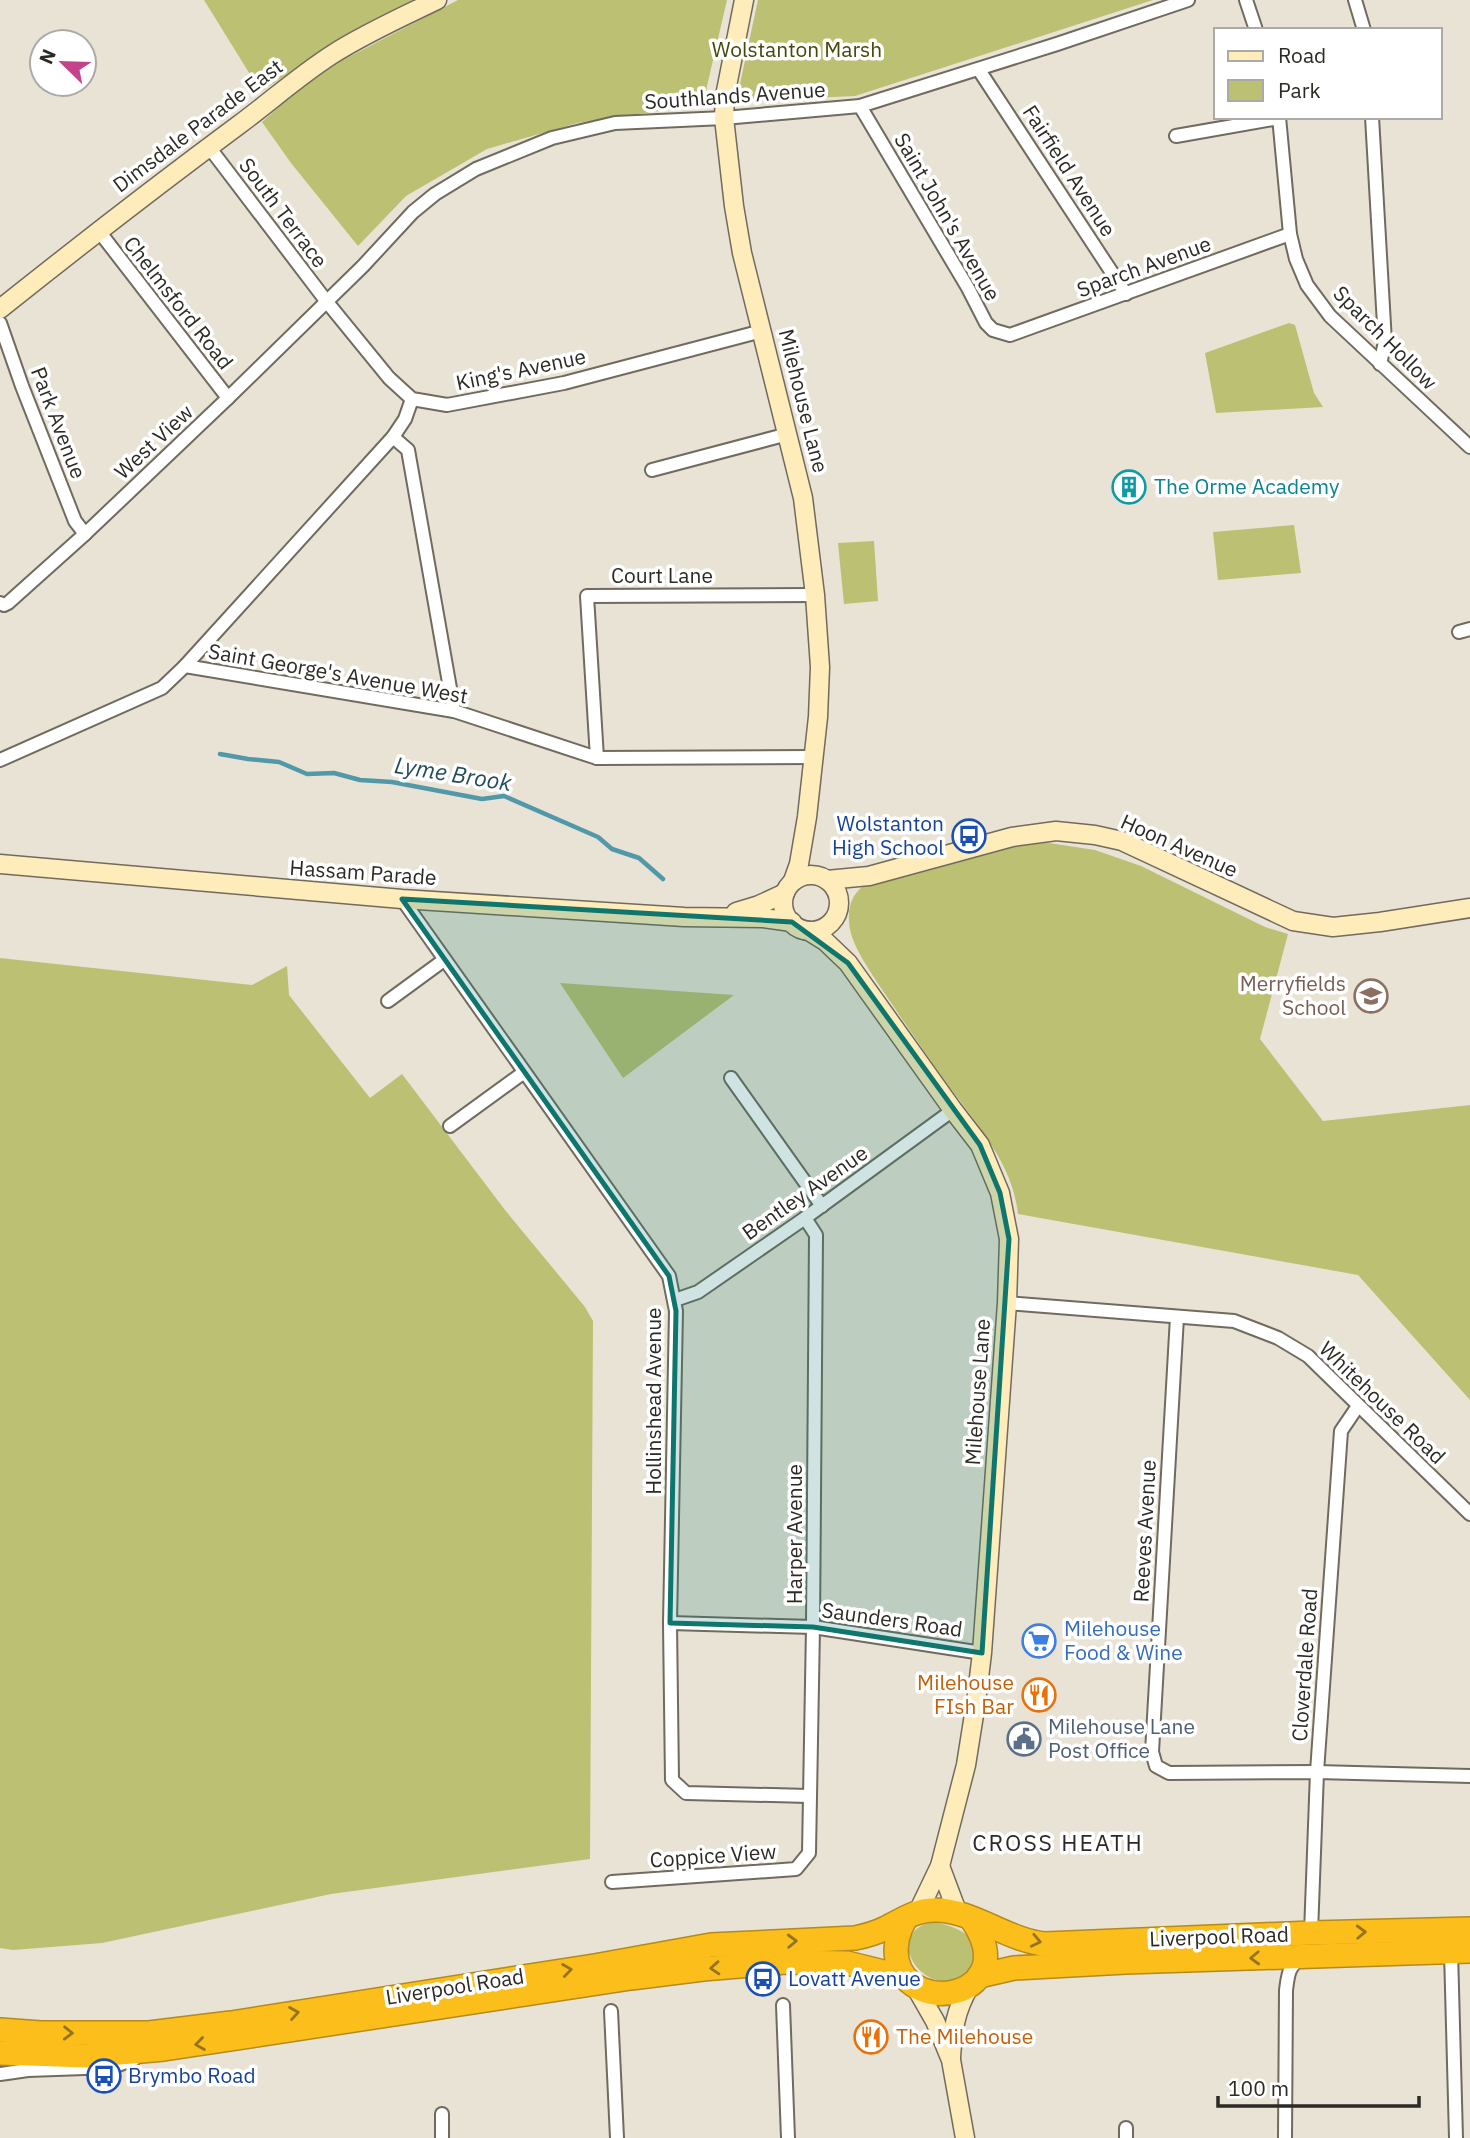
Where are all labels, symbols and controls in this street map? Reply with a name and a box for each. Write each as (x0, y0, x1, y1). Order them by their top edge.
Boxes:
north arrow (28, 28, 98, 98)
legend (1214, 28, 1442, 119)
park label: Wolstanton Marsh (712, 35, 882, 63)
text: Road (1278, 41, 1326, 69)
text: N (34, 45, 61, 67)
street label: Dimsdale Parade East (107, 52, 288, 198)
street label: Southlands Avenue (643, 75, 826, 115)
text: Park (1278, 76, 1321, 104)
street label: Fairfield Avenue (1017, 99, 1123, 242)
street label: Saint John's Avenue (888, 128, 1007, 305)
street label: South Terrace (233, 152, 334, 273)
street label: Sparch Avenue (1073, 229, 1215, 303)
street label: Chelmsford Road (118, 230, 240, 375)
street label: Sparch Hollow (1328, 279, 1444, 395)
street label: Milehouse Lane (773, 326, 835, 475)
street label: King's Avenue (453, 342, 588, 396)
street label: Park Avenue (25, 363, 93, 483)
street label: West View (108, 398, 199, 485)
building icon: The Orme Academy (1110, 468, 1148, 506)
place label: The Orme Academy (1154, 472, 1340, 500)
street label: Court Lane (611, 561, 713, 589)
street label: Saint George's Avenue West (206, 636, 470, 710)
water label: Lyme Brook (393, 749, 515, 797)
street label: Hoon Avenue (1116, 807, 1242, 883)
place label: Wolstanton High School (832, 809, 944, 861)
bus stop icon: Wolstanton High School (950, 817, 988, 855)
street label: Hassam Parade (289, 853, 437, 891)
place label: Merryfields School (1240, 969, 1346, 1021)
school or university icon: Merryfields School (1352, 977, 1390, 1015)
street label: Bentley Avenue (736, 1138, 873, 1246)
street label: Hollinshead Avenue (639, 1307, 667, 1495)
street label: Milehouse Lane (958, 1318, 996, 1466)
street label: Whitehouse Road (1314, 1335, 1452, 1470)
street label: Reeves Avenue (1126, 1459, 1162, 1603)
street label: Harper Avenue (780, 1464, 808, 1604)
street label: Cloverdale Road (1285, 1587, 1323, 1742)
street label: Saunders Road (820, 1595, 964, 1643)
place label: Milehouse Food & Wine (1064, 1614, 1183, 1666)
supermarket icon: Milehouse Food & Wine (1020, 1622, 1058, 1660)
place label: Milehouse FIsh Bar (917, 1668, 1014, 1720)
restaurant icon: Milehouse FIsh Bar (1020, 1676, 1058, 1714)
place label: Milehouse Lane Post Office (1048, 1712, 1195, 1764)
public building icon: Milehouse Lane Post Office (1005, 1720, 1043, 1758)
district label: CROSS HEATH (972, 1827, 1144, 1857)
street label: Coppice View (649, 1837, 777, 1873)
street label: Liverpool Road (1149, 1920, 1289, 1952)
one-way arrow (1356, 1924, 1367, 1939)
one-way arrow (788, 1933, 798, 1949)
one-way arrow (1030, 1933, 1042, 1948)
one-way arrow (1249, 1950, 1260, 1965)
one-way arrow (710, 1960, 721, 1975)
bus stop icon: Lovatt Avenue (744, 1960, 782, 1998)
street label: Liverpool Road (384, 1961, 526, 2011)
one-way arrow (562, 1963, 573, 1978)
place label: Lovatt Avenue (788, 1964, 921, 1992)
one-way arrow (288, 2006, 300, 2021)
restaurant icon: The Milehouse (852, 2018, 890, 2056)
place label: The Milehouse (896, 2022, 1033, 2050)
one-way arrow (63, 2025, 74, 2041)
one-way arrow (194, 2036, 205, 2051)
bus stop icon: Brymbo Road (85, 2057, 123, 2095)
place label: Brymbo Road (128, 2061, 256, 2089)
scale bar (1218, 2064, 1419, 2108)
text: 100 m (1228, 2074, 1289, 2102)

